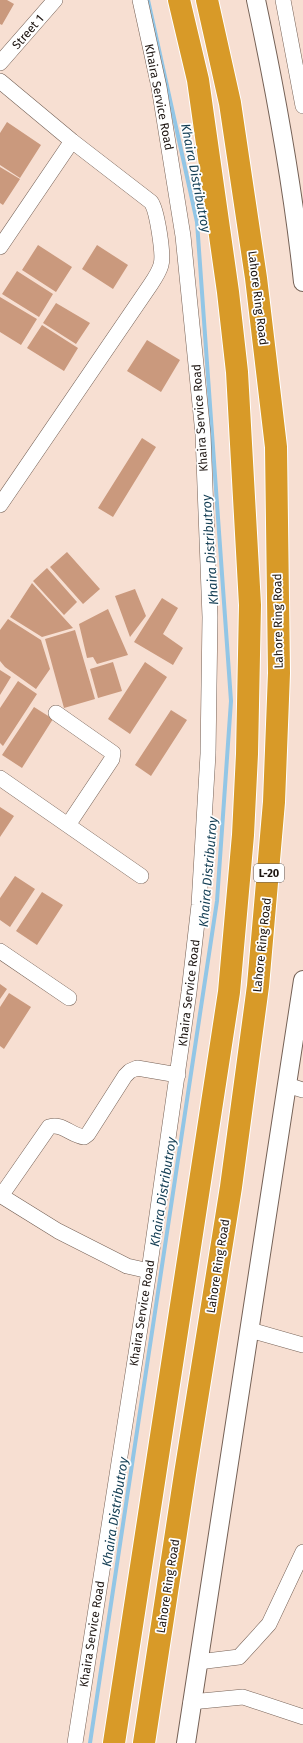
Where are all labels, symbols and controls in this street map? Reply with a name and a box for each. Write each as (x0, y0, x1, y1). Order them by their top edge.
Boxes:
street label: Street 1 (9, 12, 47, 52)
street label: Khaira Service Road (142, 43, 176, 151)
water label: Khaira Distributroy (178, 122, 214, 234)
street label: Lahore Ring Road (245, 250, 271, 346)
street label: Khaira Service Road (189, 364, 211, 472)
water label: Khaira Distributroy (199, 494, 221, 606)
street label: Lahore Ring Road (270, 573, 286, 669)
water label: Khaira Distributroy (196, 816, 220, 928)
road number: L-20 (254, 864, 284, 882)
street label: Lahore Ring Road (250, 897, 274, 993)
street label: Khaira Service Road (175, 939, 203, 1047)
water label: Khaira Distributroy (147, 1136, 179, 1248)
street label: Lahore Ring Road (204, 1218, 232, 1314)
street label: Khaira Service Road (127, 1259, 157, 1367)
water label: Khaira Distributroy (99, 1456, 131, 1568)
street label: Lahore Ring Road (154, 1538, 182, 1634)
street label: Khaira Service Road (77, 1580, 107, 1688)

